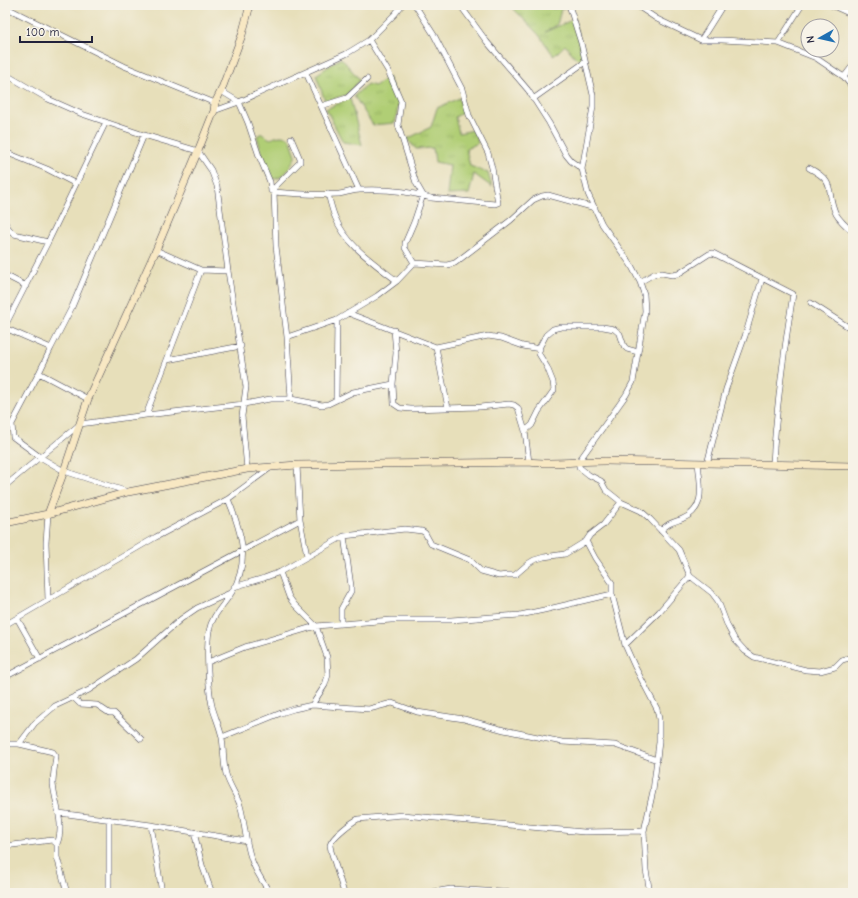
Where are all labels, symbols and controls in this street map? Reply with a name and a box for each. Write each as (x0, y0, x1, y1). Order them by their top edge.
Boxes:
scale bar (20, 18, 92, 44)
north arrow (800, 18, 840, 58)
text: 100 m (26, 25, 59, 39)
text: N (804, 35, 818, 44)

